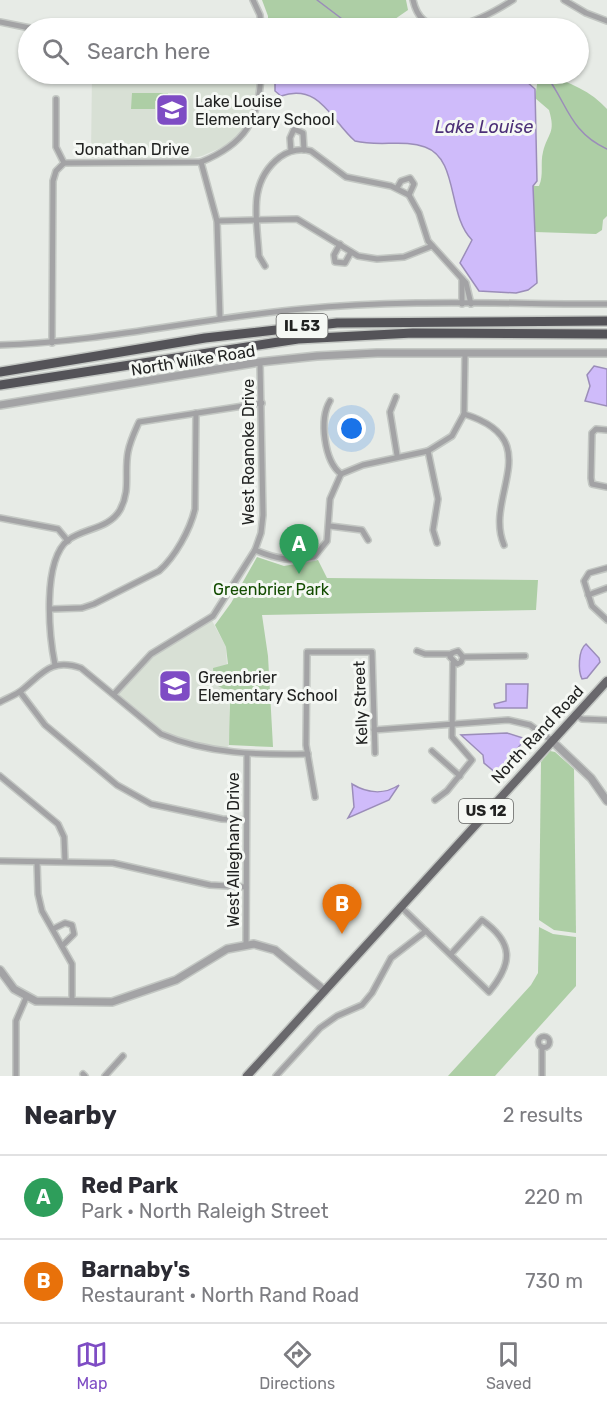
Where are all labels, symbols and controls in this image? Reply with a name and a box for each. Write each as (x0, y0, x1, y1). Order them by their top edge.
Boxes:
search box (18, 18, 589, 84)
icon: search (39, 35, 72, 68)
text: Search here (87, 38, 210, 65)
school or university icon: Lake Louise Elementary School (154, 92, 190, 128)
place label: Lake Louise Elementary School (195, 92, 335, 129)
water label: Lake Louise (435, 116, 533, 138)
street label: Jonathan Drive (75, 140, 189, 159)
road number: IL 53 (276, 314, 328, 338)
street label: North Wilke Road (130, 341, 256, 380)
street label: West Roanoke Drive (239, 379, 258, 525)
your location (337, 414, 366, 443)
pin: A (280, 524, 318, 574)
park label: Greenbrier Park (213, 580, 330, 599)
street label: Kelly Street (350, 660, 371, 746)
school or university icon: Greenbrier Elementary School (157, 668, 193, 704)
place label: Greenbrier Elementary School (198, 668, 338, 705)
street label: North Rand Road (487, 682, 588, 787)
street label: West Alleghany Drive (224, 772, 243, 928)
road number: US 12 (459, 799, 513, 823)
pin: B (322, 884, 362, 934)
text: Nearby (24, 1100, 117, 1131)
text: 2 results (503, 1103, 583, 1127)
text: Red Park (81, 1172, 178, 1199)
text: A (36, 1185, 51, 1209)
text: 220 m (524, 1185, 583, 1209)
text: Park · North Raleigh Street (81, 1199, 329, 1223)
text: Barnaby's (81, 1256, 190, 1283)
text: B (36, 1269, 51, 1293)
text: 730 m (525, 1269, 583, 1293)
text: Restaurant · North Rand Road (81, 1283, 359, 1307)
tab: Map (75, 1338, 108, 1393)
tab: Directions (259, 1338, 335, 1393)
tab: Saved (486, 1338, 532, 1393)

